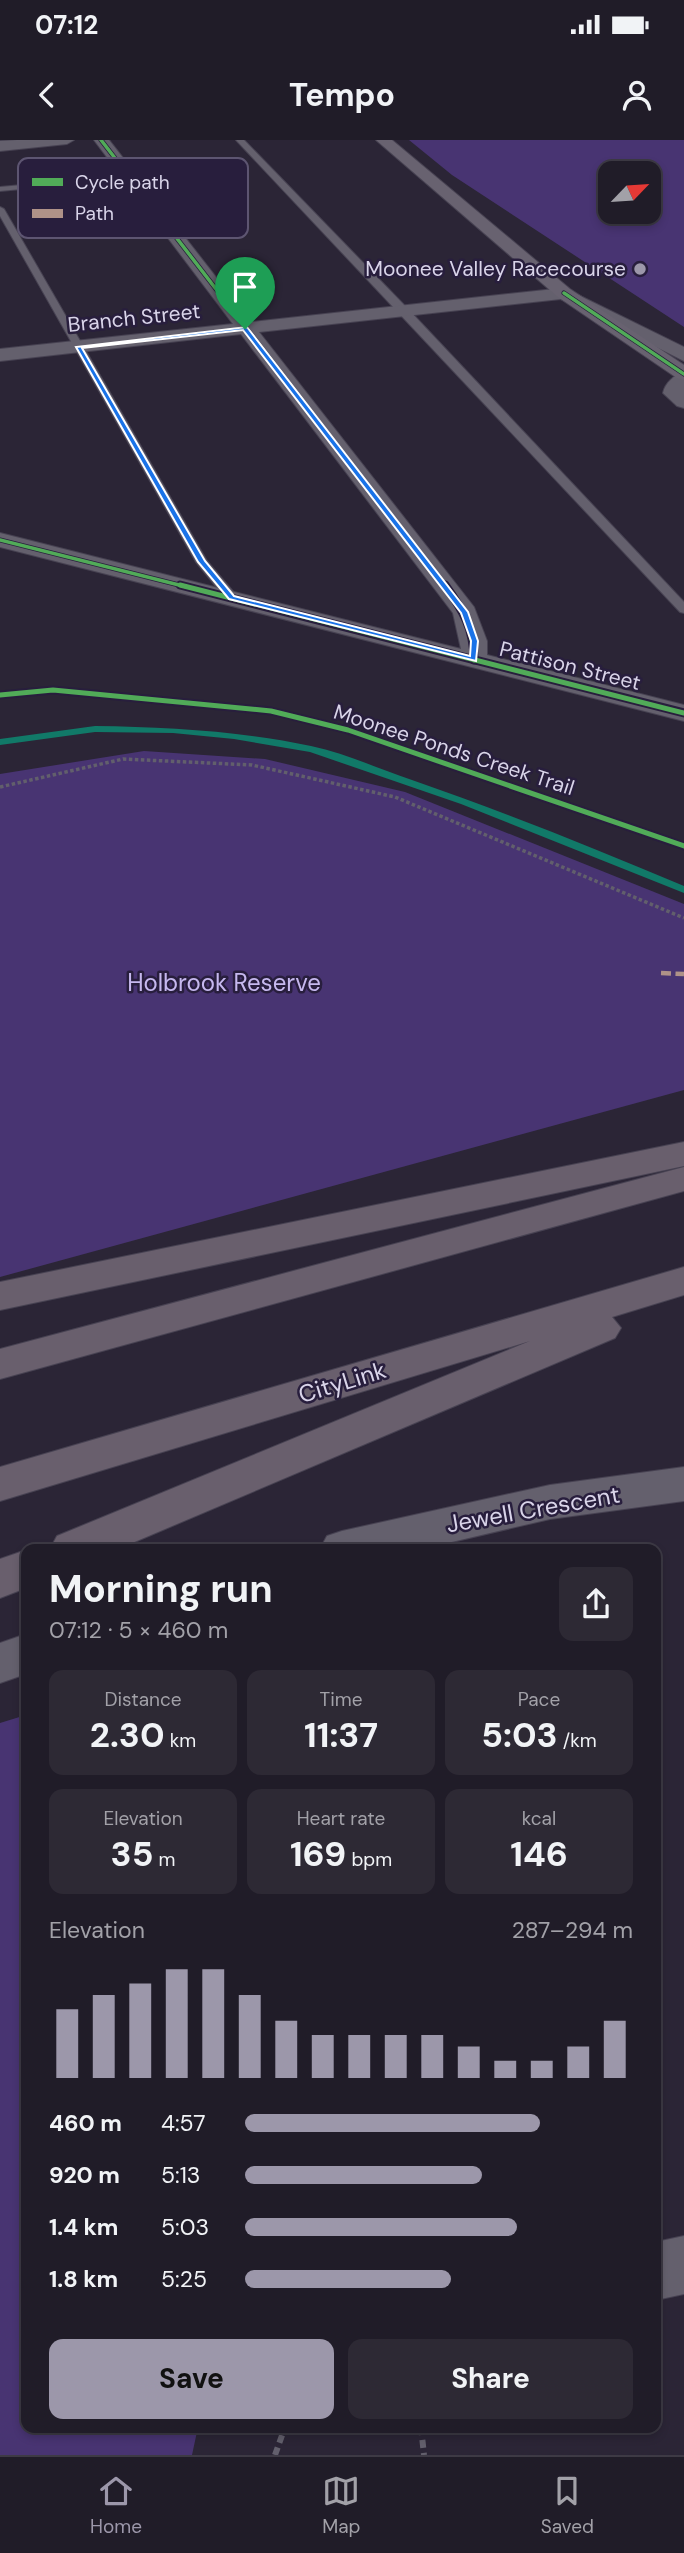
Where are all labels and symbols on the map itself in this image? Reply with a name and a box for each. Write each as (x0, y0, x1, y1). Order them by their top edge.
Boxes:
legend (18, 158, 248, 238)
north arrow (598, 161, 662, 224)
text: Cycle path (75, 170, 170, 195)
text: Path (75, 201, 114, 226)
place label: Moonee Valley Racecourse (365, 255, 626, 283)
pin (215, 257, 275, 329)
marker: Moonee Valley Racecourse (632, 261, 648, 277)
street label: Branch Street (66, 297, 202, 339)
street label: Pattison Street (497, 635, 643, 697)
street label: Moonee Ponds Creek Trail (330, 698, 578, 802)
park label: Holbrook Reserve (127, 967, 321, 998)
street label: CityLink (294, 1354, 390, 1410)
street label: Jewell Crescent (444, 1478, 622, 1540)

